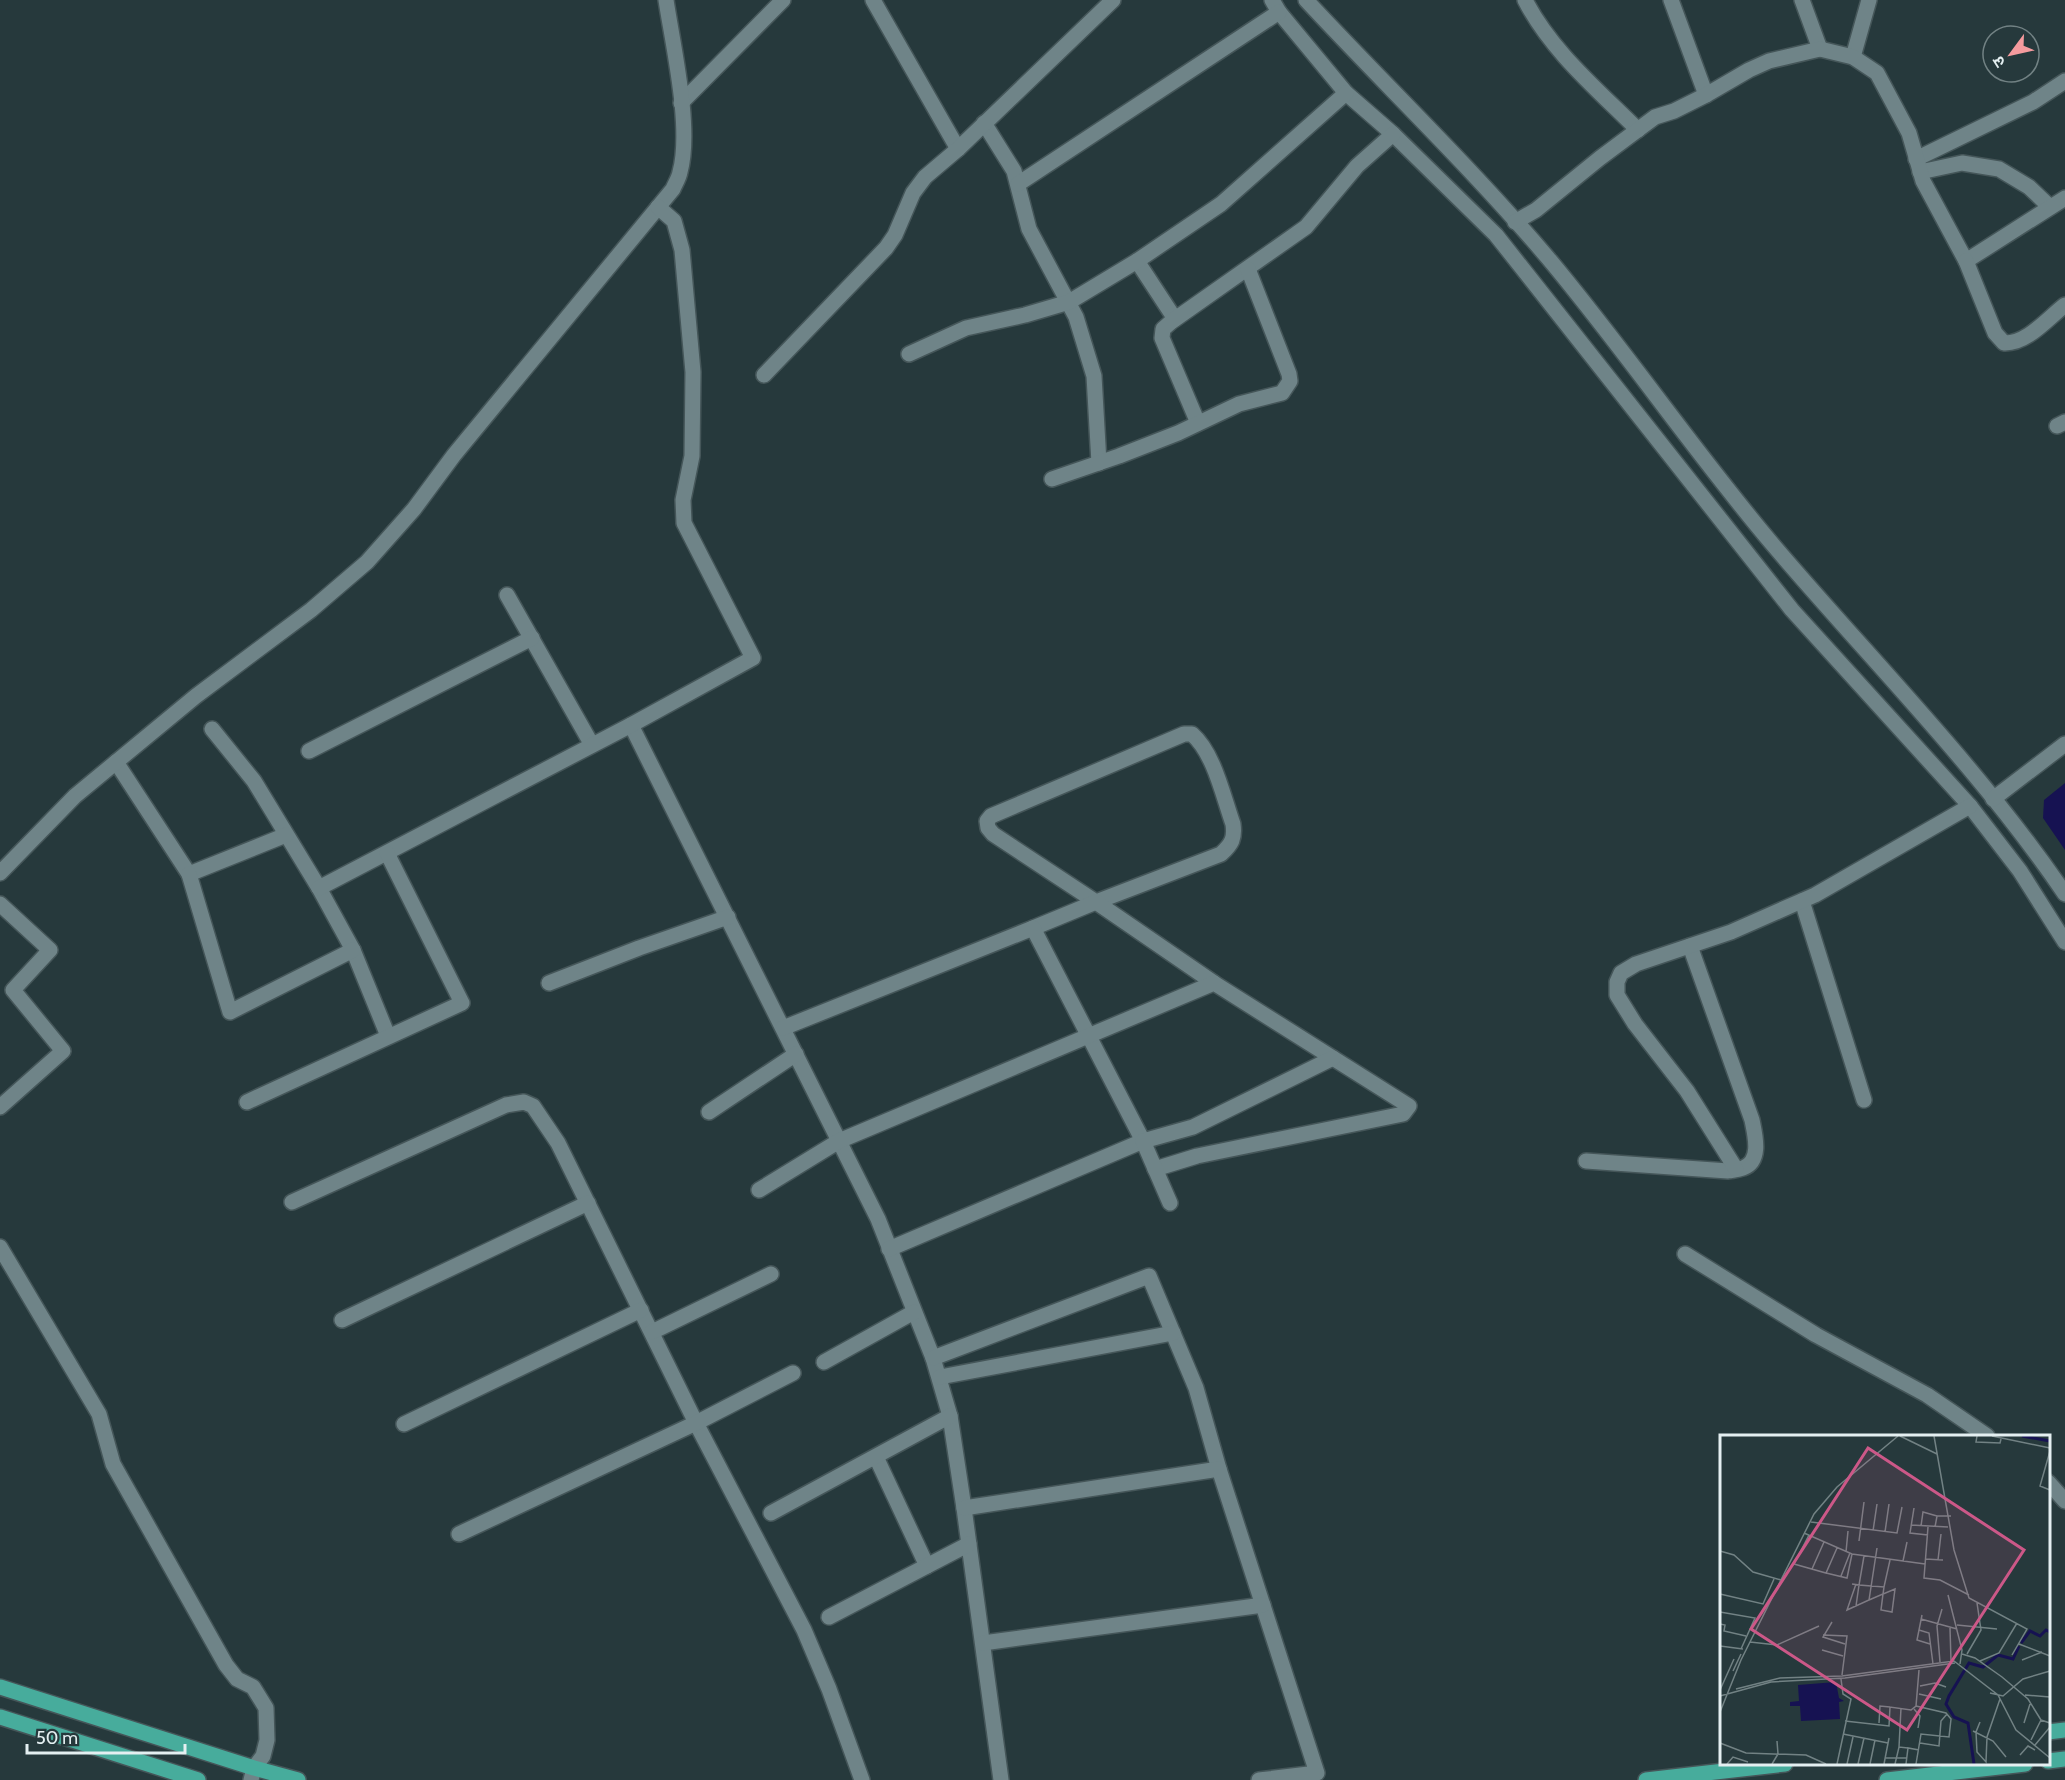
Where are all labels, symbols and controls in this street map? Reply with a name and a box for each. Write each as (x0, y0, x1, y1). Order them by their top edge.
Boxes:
north arrow (1981, 24, 2041, 84)
text: उ (1988, 52, 2009, 71)
inset map (1720, 1435, 2050, 1765)
scale bar (27, 1717, 184, 1755)
text: 50 m (36, 1727, 78, 1749)

